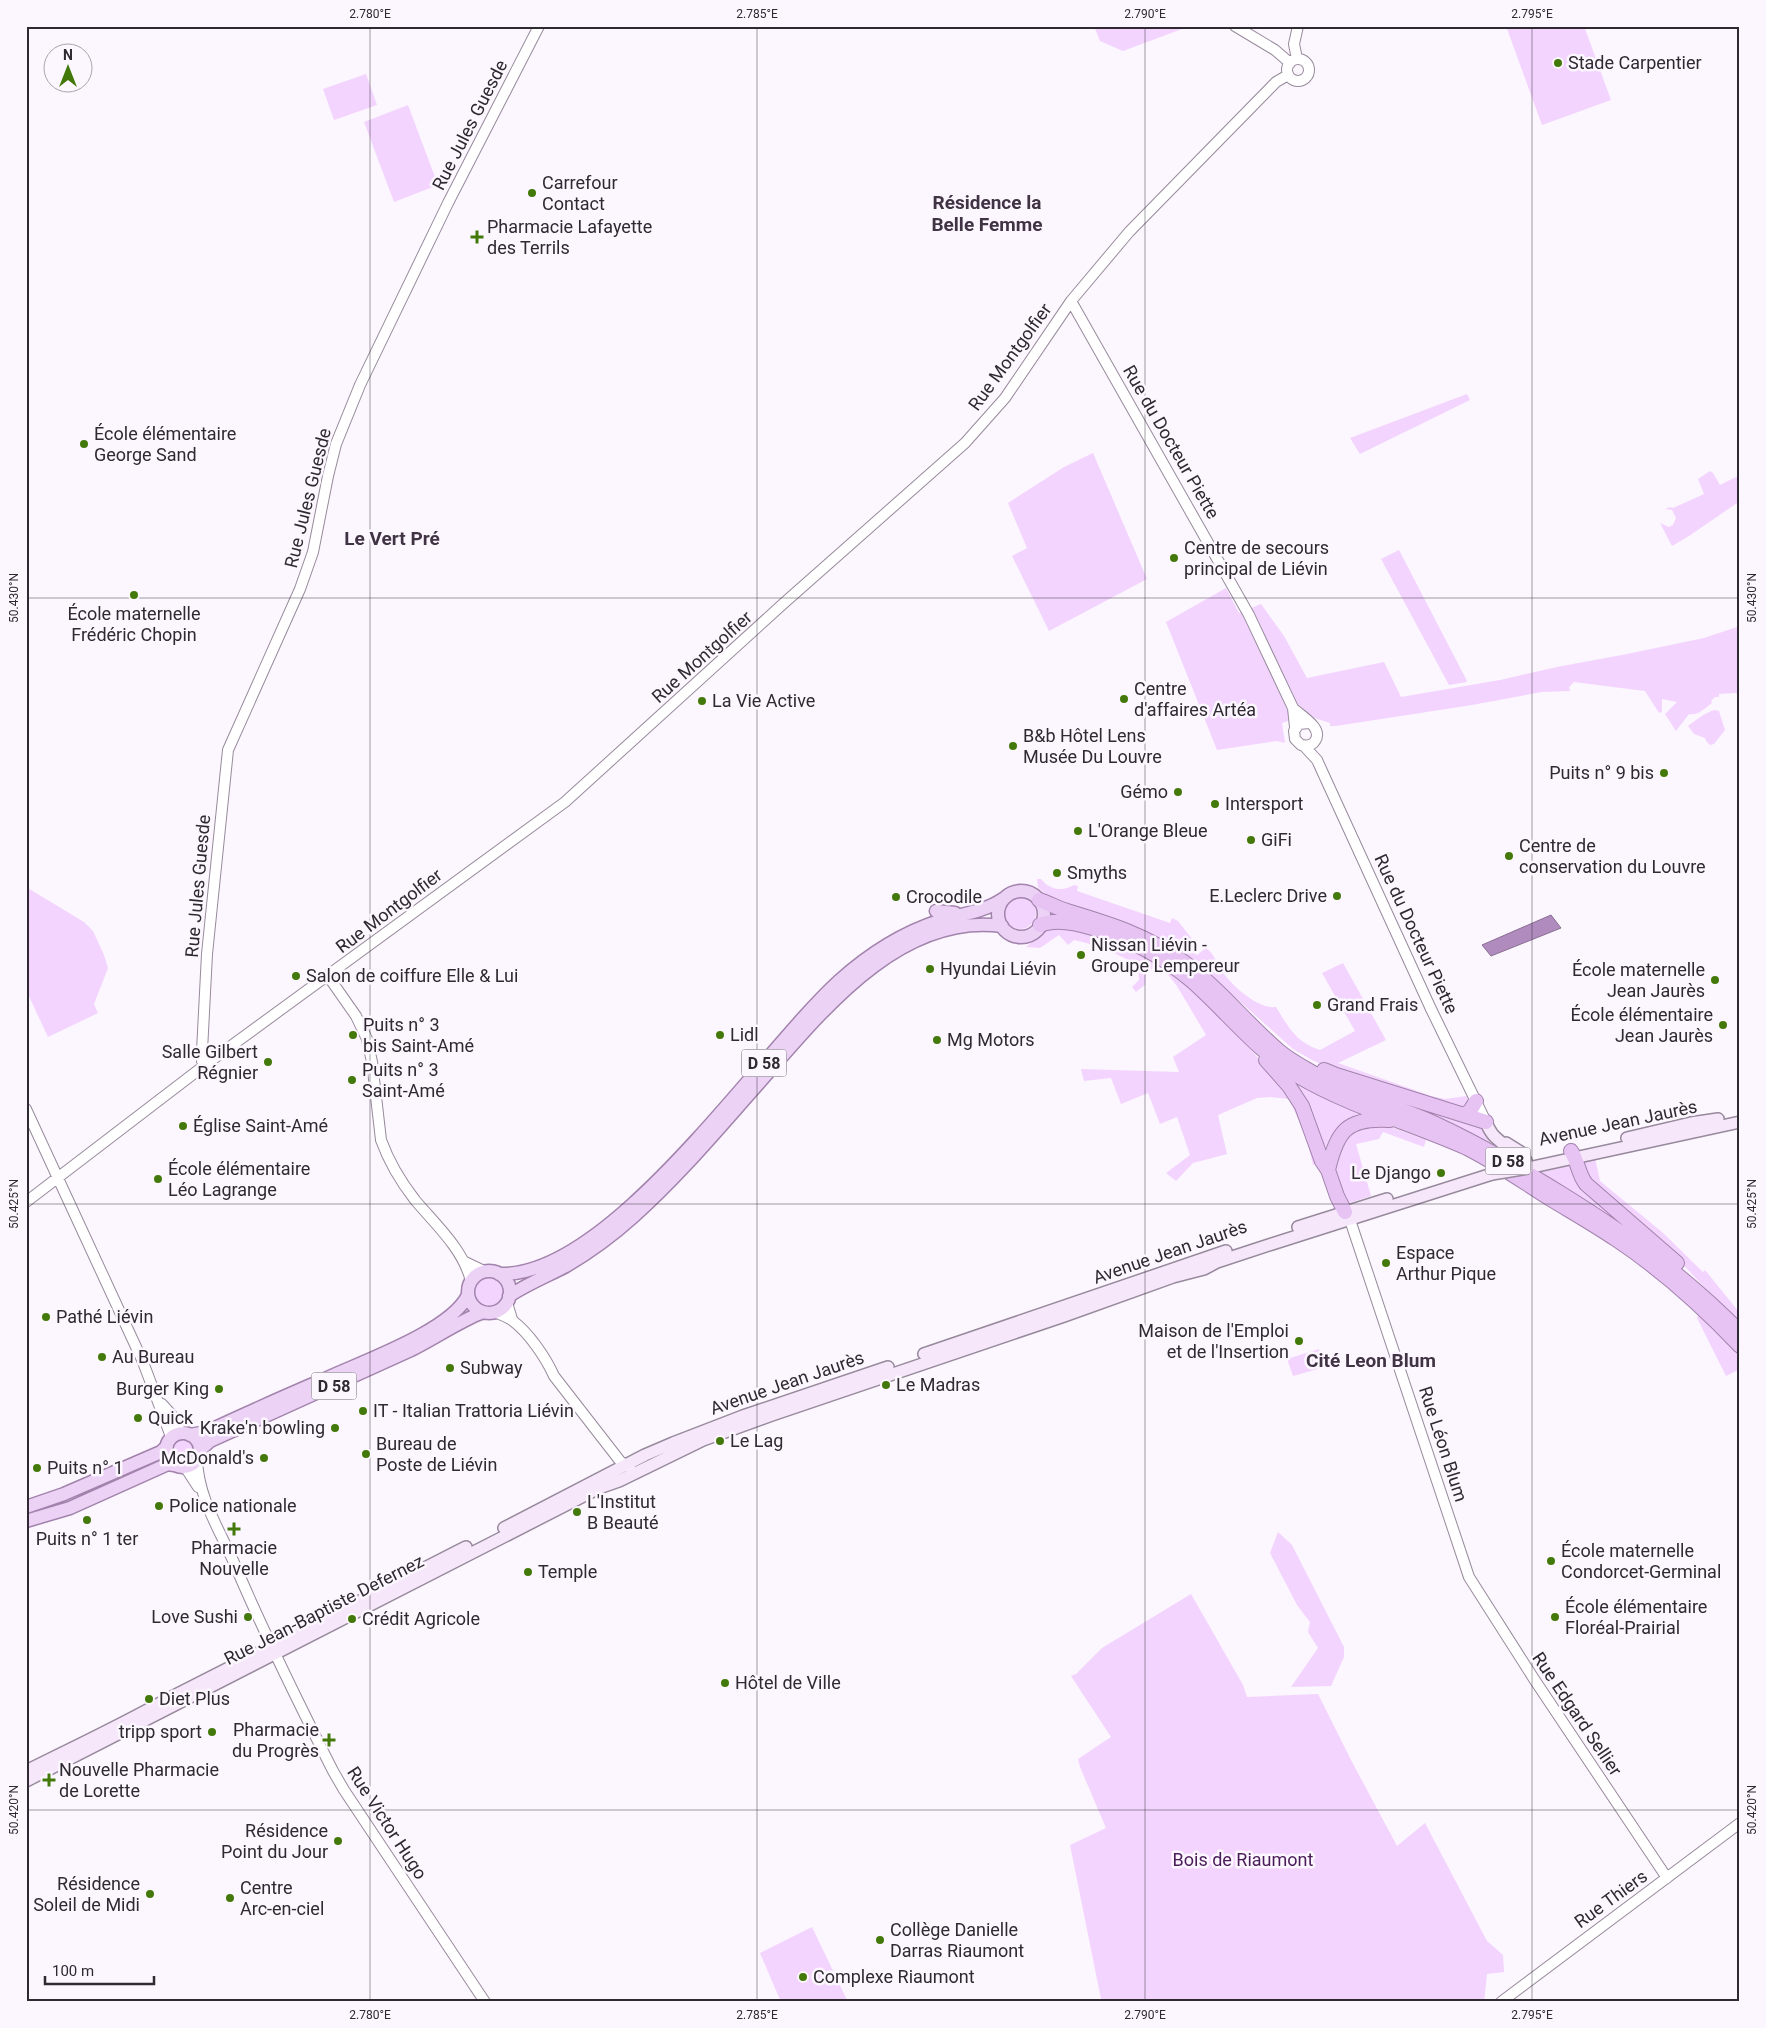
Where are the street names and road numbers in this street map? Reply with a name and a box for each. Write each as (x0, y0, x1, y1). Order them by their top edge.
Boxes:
street label: Rue Jules Guesde (428, 56, 511, 193)
street label: Rue Montgolfier (964, 299, 1055, 414)
street label: Rue du Docteur Piette (1119, 361, 1224, 522)
street label: Rue Jules Guesde (280, 426, 335, 570)
street label: Rue Montgolfier (647, 606, 756, 707)
street label: Rue Jules Guesde (181, 814, 214, 958)
street label: Rue du Docteur Piette (1370, 851, 1463, 1017)
street label: Rue Montgolfier (332, 864, 446, 957)
road number: D 58 (742, 1050, 786, 1076)
street label: Avenue Jean Jaurès (1537, 1095, 1699, 1150)
road number: D 58 (1486, 1148, 1530, 1174)
street label: Avenue Jean Jaurès (1090, 1215, 1250, 1288)
street label: Avenue Jean Jaurès (707, 1346, 867, 1419)
road number: D 58 (312, 1372, 356, 1400)
street label: Rue Léon Blum (1415, 1383, 1472, 1504)
street label: Rue Jean-Baptiste Defernez (220, 1550, 427, 1669)
street label: Rue Edgard Sellier (1528, 1648, 1627, 1780)
street label: Rue Victor Hugo (343, 1763, 432, 1883)
street label: Rue Thiers (1570, 1865, 1651, 1932)

